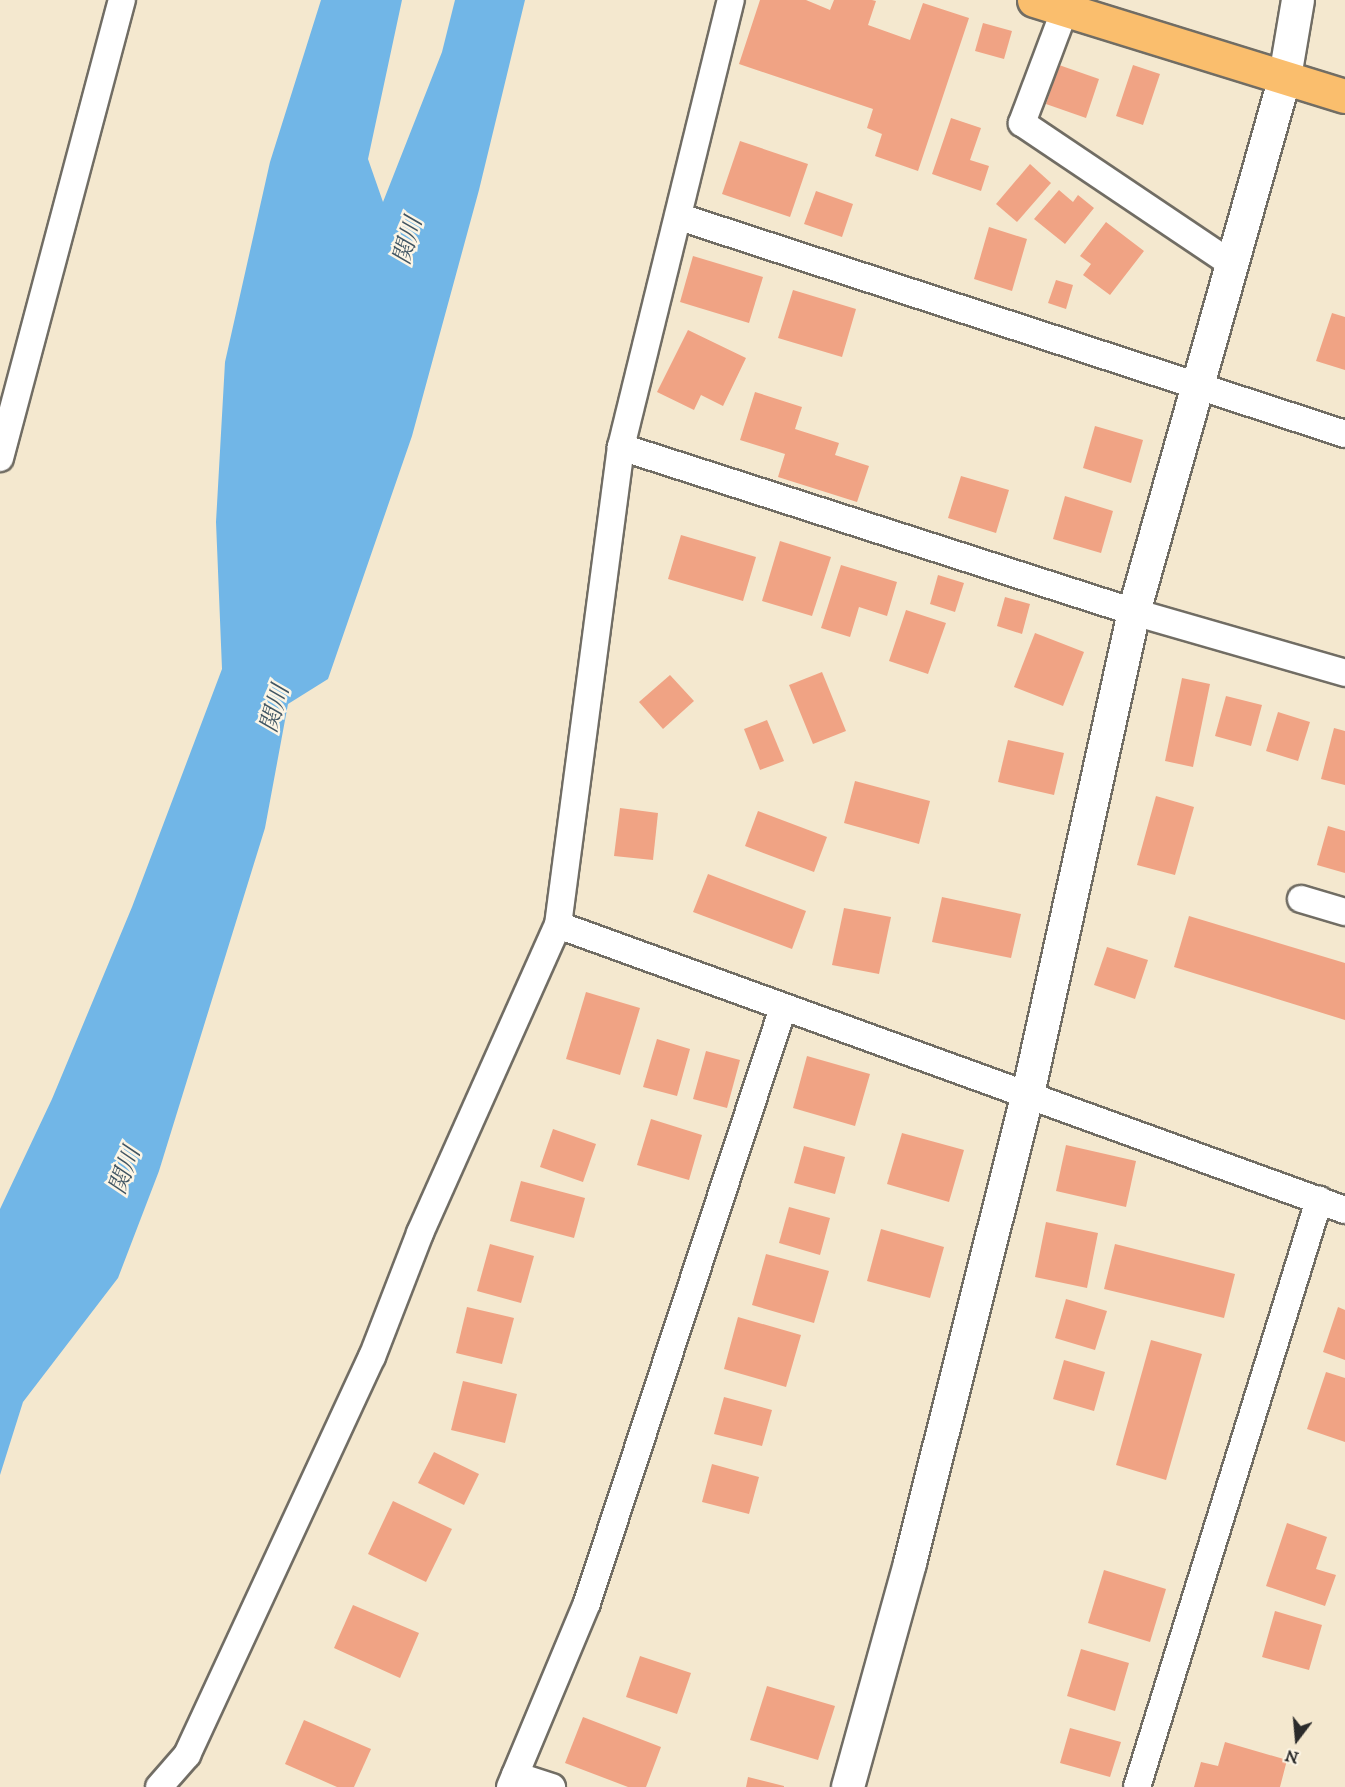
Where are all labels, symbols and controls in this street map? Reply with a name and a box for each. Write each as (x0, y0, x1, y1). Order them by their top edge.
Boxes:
water label: 関川 (389, 214, 429, 268)
water label: 関川 (256, 682, 296, 736)
water label: 関川 (104, 1144, 148, 1198)
north arrow (1267, 1709, 1327, 1769)
text: N (1283, 1745, 1301, 1768)

